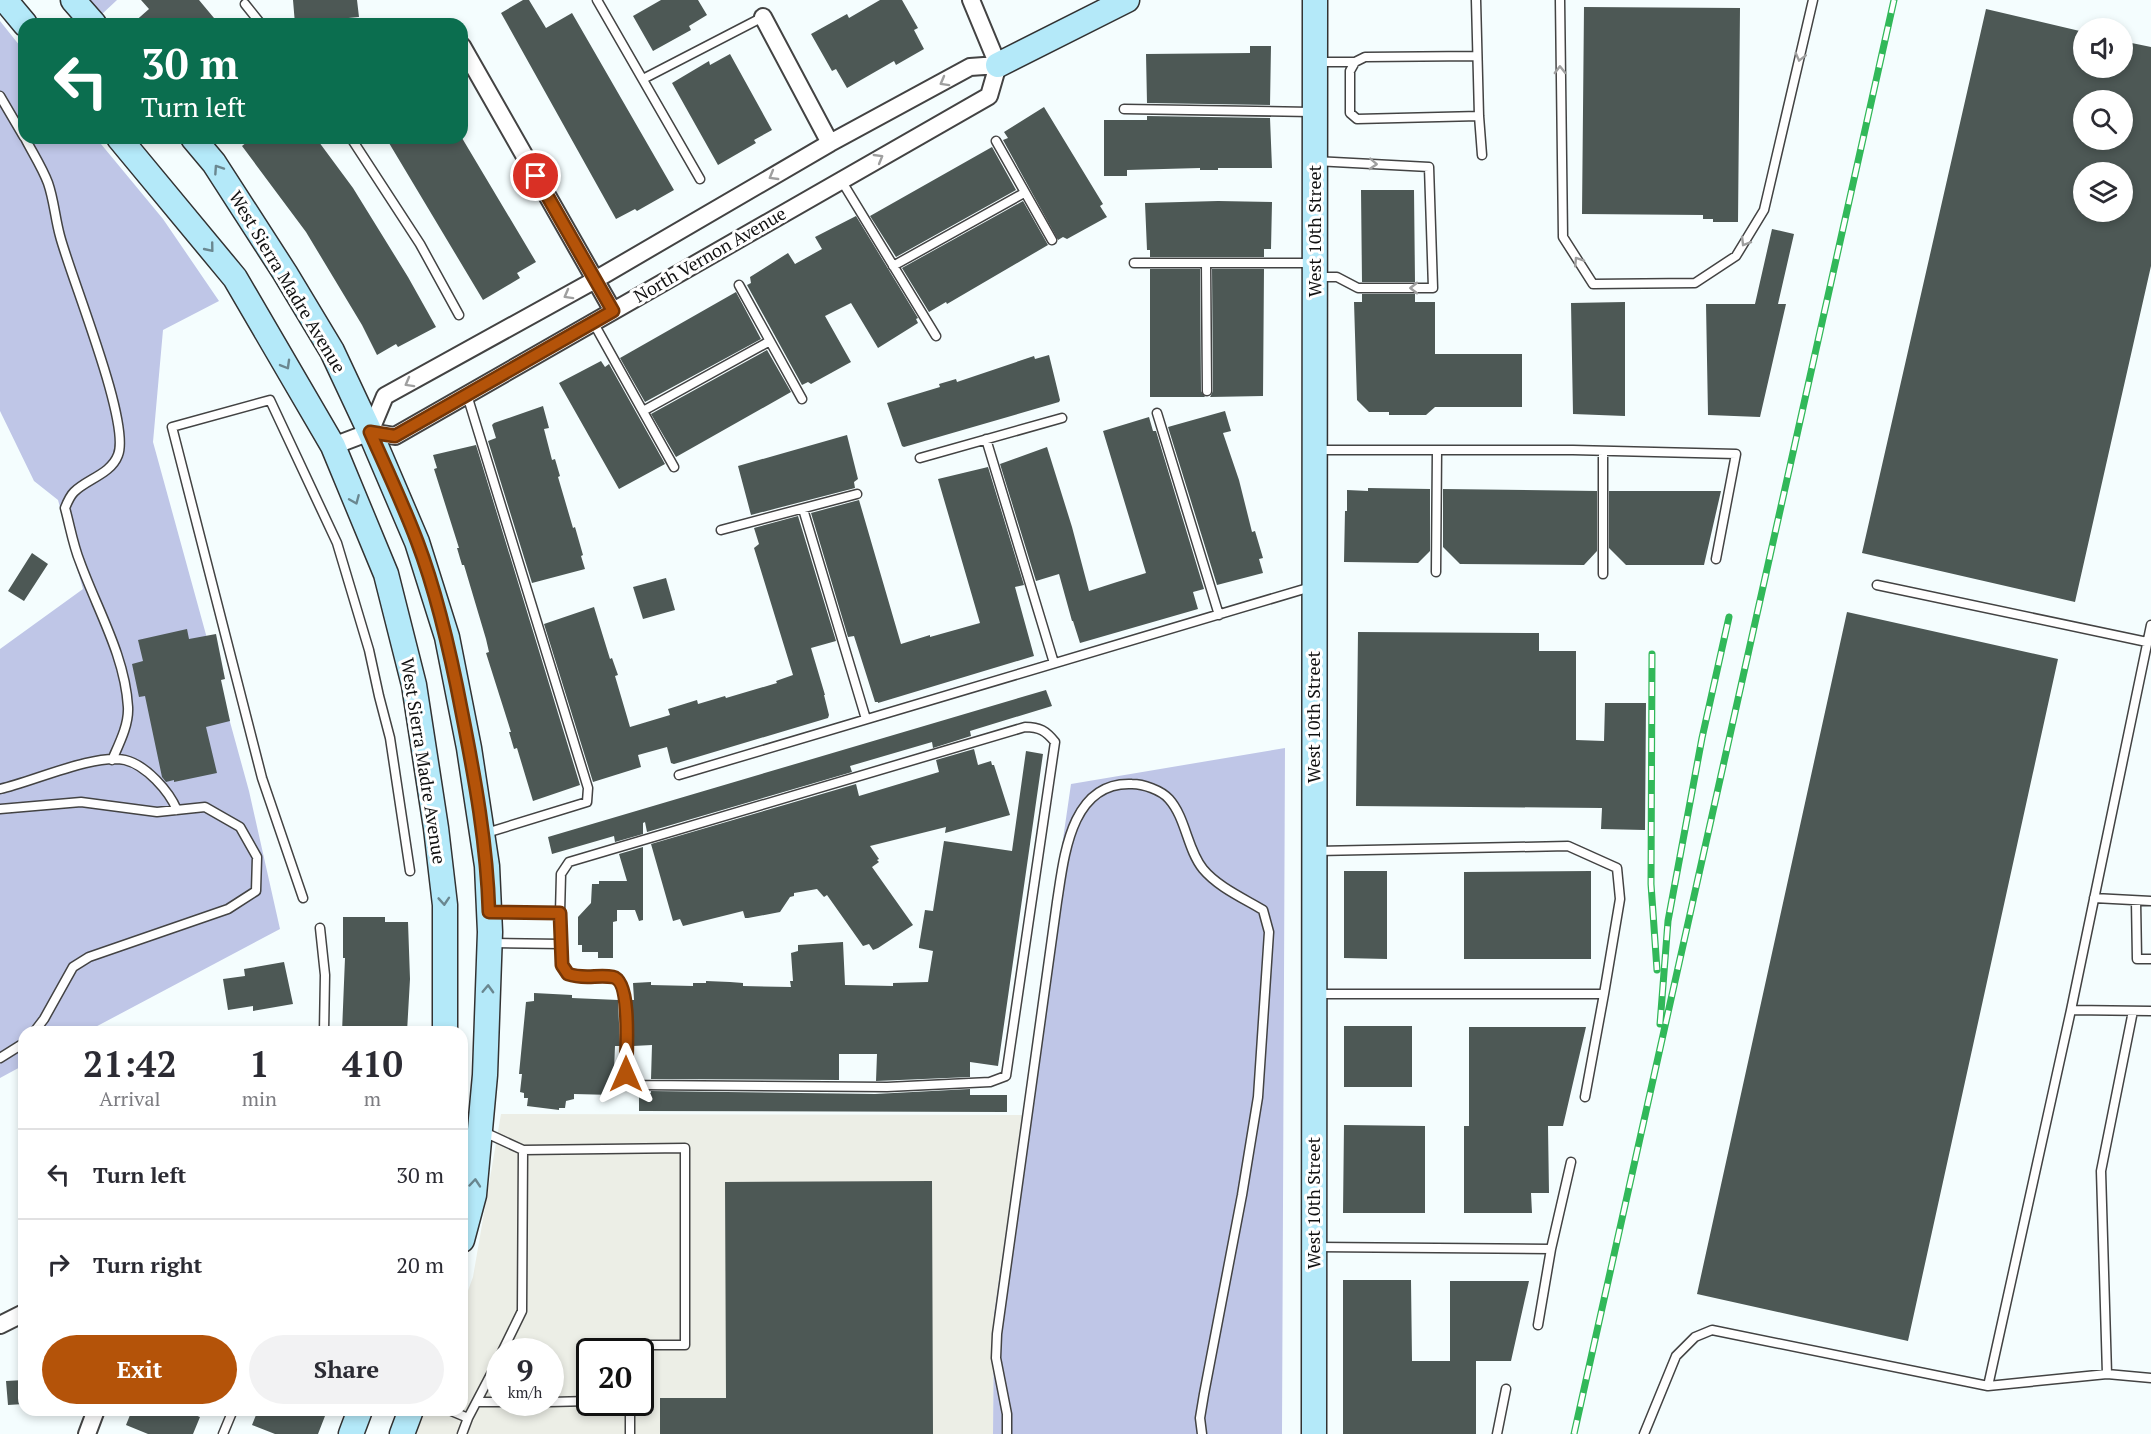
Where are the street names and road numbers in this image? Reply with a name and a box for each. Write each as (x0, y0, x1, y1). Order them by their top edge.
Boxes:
street label: West 10th Street (1302, 164, 1326, 297)
street label: West Sierra Madre Avenue (224, 186, 352, 377)
street label: North Vernon Avenue (629, 201, 790, 308)
street label: West 10th Street (1301, 650, 1325, 783)
street label: West Sierra Madre Avenue (396, 656, 452, 866)
street label: West 10th Street (1301, 1136, 1325, 1269)

